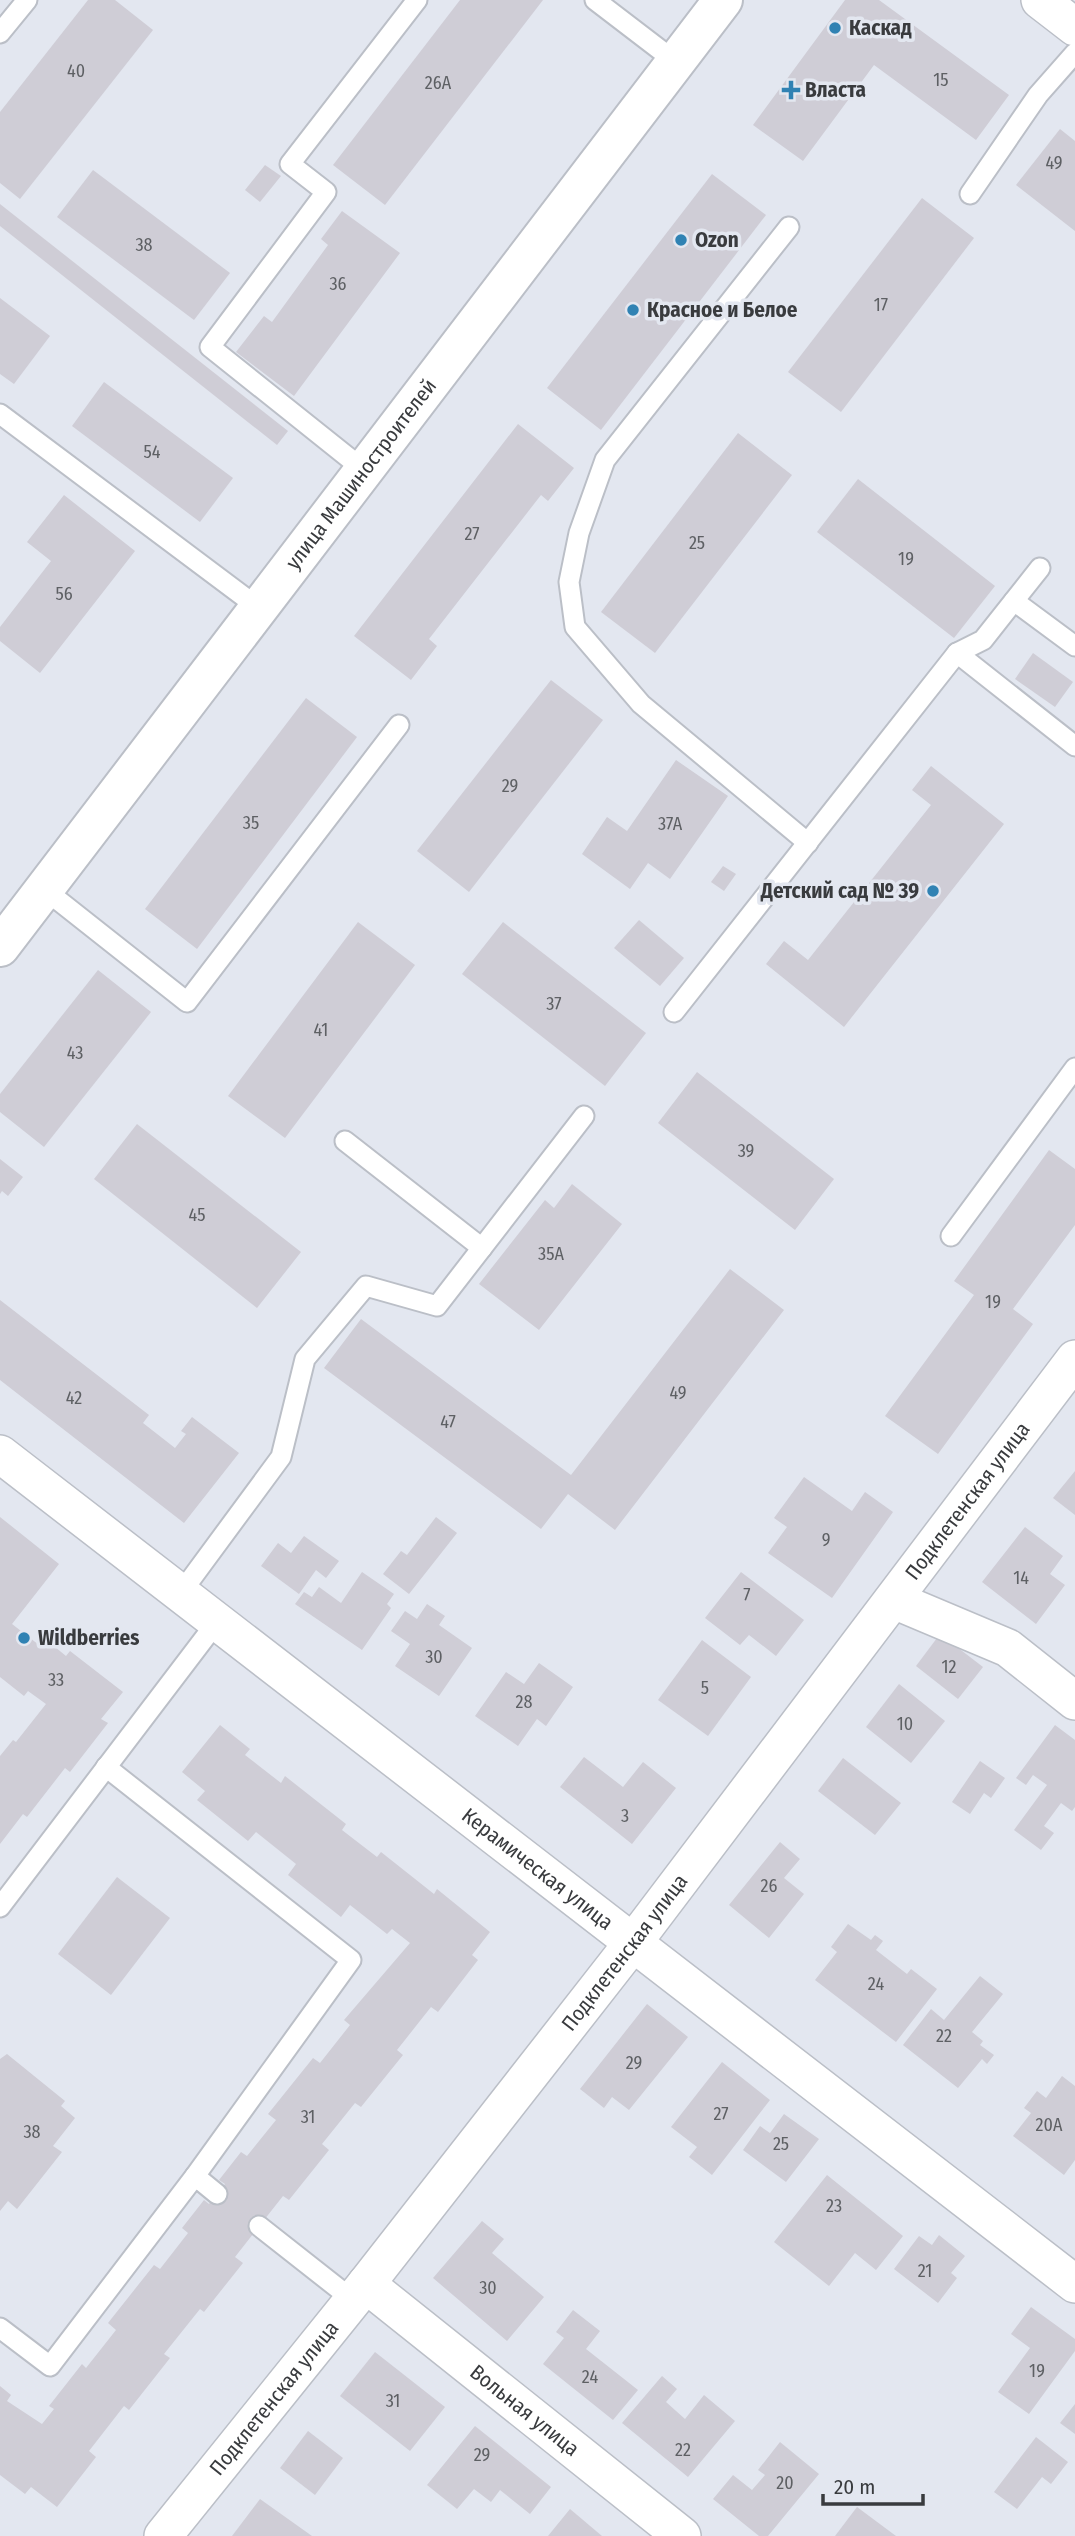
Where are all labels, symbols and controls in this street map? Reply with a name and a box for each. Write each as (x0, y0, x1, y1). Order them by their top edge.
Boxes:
place label: Каскад (849, 15, 912, 41)
marker: Каскад (827, 20, 843, 36)
house number: 40 (67, 60, 85, 82)
house number: 15 (933, 69, 949, 91)
house number: 26А (425, 72, 452, 94)
place label: Власта (805, 77, 866, 103)
marker: Власта (783, 82, 799, 98)
house number: 49 (1045, 152, 1063, 174)
place label: Ozon (695, 227, 739, 253)
marker: Ozon (673, 232, 689, 248)
house number: 38 (135, 234, 153, 256)
house number: 36 (329, 273, 347, 295)
house number: 17 (874, 294, 888, 316)
place label: Красное и Белое (647, 297, 798, 323)
marker: Красное и Белое (625, 302, 641, 318)
street label: улица Машиностроителей (280, 374, 442, 575)
house number: 54 (144, 441, 161, 463)
house number: 27 (464, 523, 480, 545)
house number: 25 (689, 532, 705, 554)
house number: 19 (898, 548, 914, 570)
house number: 56 (55, 583, 73, 605)
house number: 29 (502, 775, 518, 797)
house number: 35 (243, 812, 259, 834)
house number: 37А (658, 813, 683, 835)
place label: Детский сад № 39 (760, 878, 919, 904)
marker: Детский сад № 39 (925, 883, 941, 899)
house number: 37 (546, 993, 562, 1015)
house number: 41 (314, 1019, 328, 1041)
house number: 43 (67, 1042, 83, 1064)
house number: 39 (738, 1140, 754, 1162)
house number: 45 (189, 1204, 205, 1226)
house number: 35А (538, 1243, 564, 1265)
house number: 19 (985, 1291, 1001, 1313)
house number: 49 (669, 1382, 687, 1404)
house number: 42 (66, 1387, 82, 1409)
house number: 47 (440, 1411, 456, 1433)
street label: Подклетенская улица (899, 1417, 1036, 1585)
house number: 9 (822, 1529, 830, 1551)
house number: 14 (1013, 1567, 1029, 1589)
house number: 7 (743, 1584, 751, 1606)
place label: Wildberries (38, 1625, 139, 1651)
marker: Wildberries (16, 1630, 32, 1646)
house number: 30 (425, 1646, 443, 1668)
house number: 12 (942, 1656, 957, 1678)
house number: 33 (48, 1669, 64, 1691)
house number: 5 (701, 1677, 709, 1699)
house number: 28 (516, 1691, 532, 1713)
house number: 10 (897, 1713, 913, 1735)
street label: Керамическая улица (457, 1802, 618, 1936)
house number: 3 (621, 1805, 629, 1827)
street label: Подклетенская улица (556, 1869, 693, 2036)
house number: 26 (761, 1875, 778, 1897)
house number: 24 (868, 1973, 884, 1995)
house number: 22 (936, 2025, 952, 2047)
house number: 29 (626, 2052, 642, 2074)
house number: 27 (713, 2103, 729, 2125)
house number: 31 (301, 2106, 315, 2128)
house number: 20А (1036, 2114, 1063, 2136)
house number: 38 (23, 2121, 41, 2143)
house number: 25 (773, 2133, 789, 2155)
house number: 23 (826, 2195, 842, 2217)
house number: 21 (918, 2260, 932, 2282)
house number: 30 (479, 2277, 497, 2299)
street label: Подклетенская улица (204, 2316, 344, 2481)
street label: Вольная улица (465, 2359, 585, 2462)
house number: 19 (1029, 2360, 1045, 2382)
house number: 24 (582, 2366, 598, 2388)
house number: 31 (386, 2390, 400, 2412)
house number: 22 (675, 2439, 691, 2461)
house number: 29 (474, 2444, 490, 2466)
scale bar (823, 2462, 923, 2506)
house number: 20 (776, 2472, 794, 2494)
text: 20 m (834, 2474, 875, 2500)

